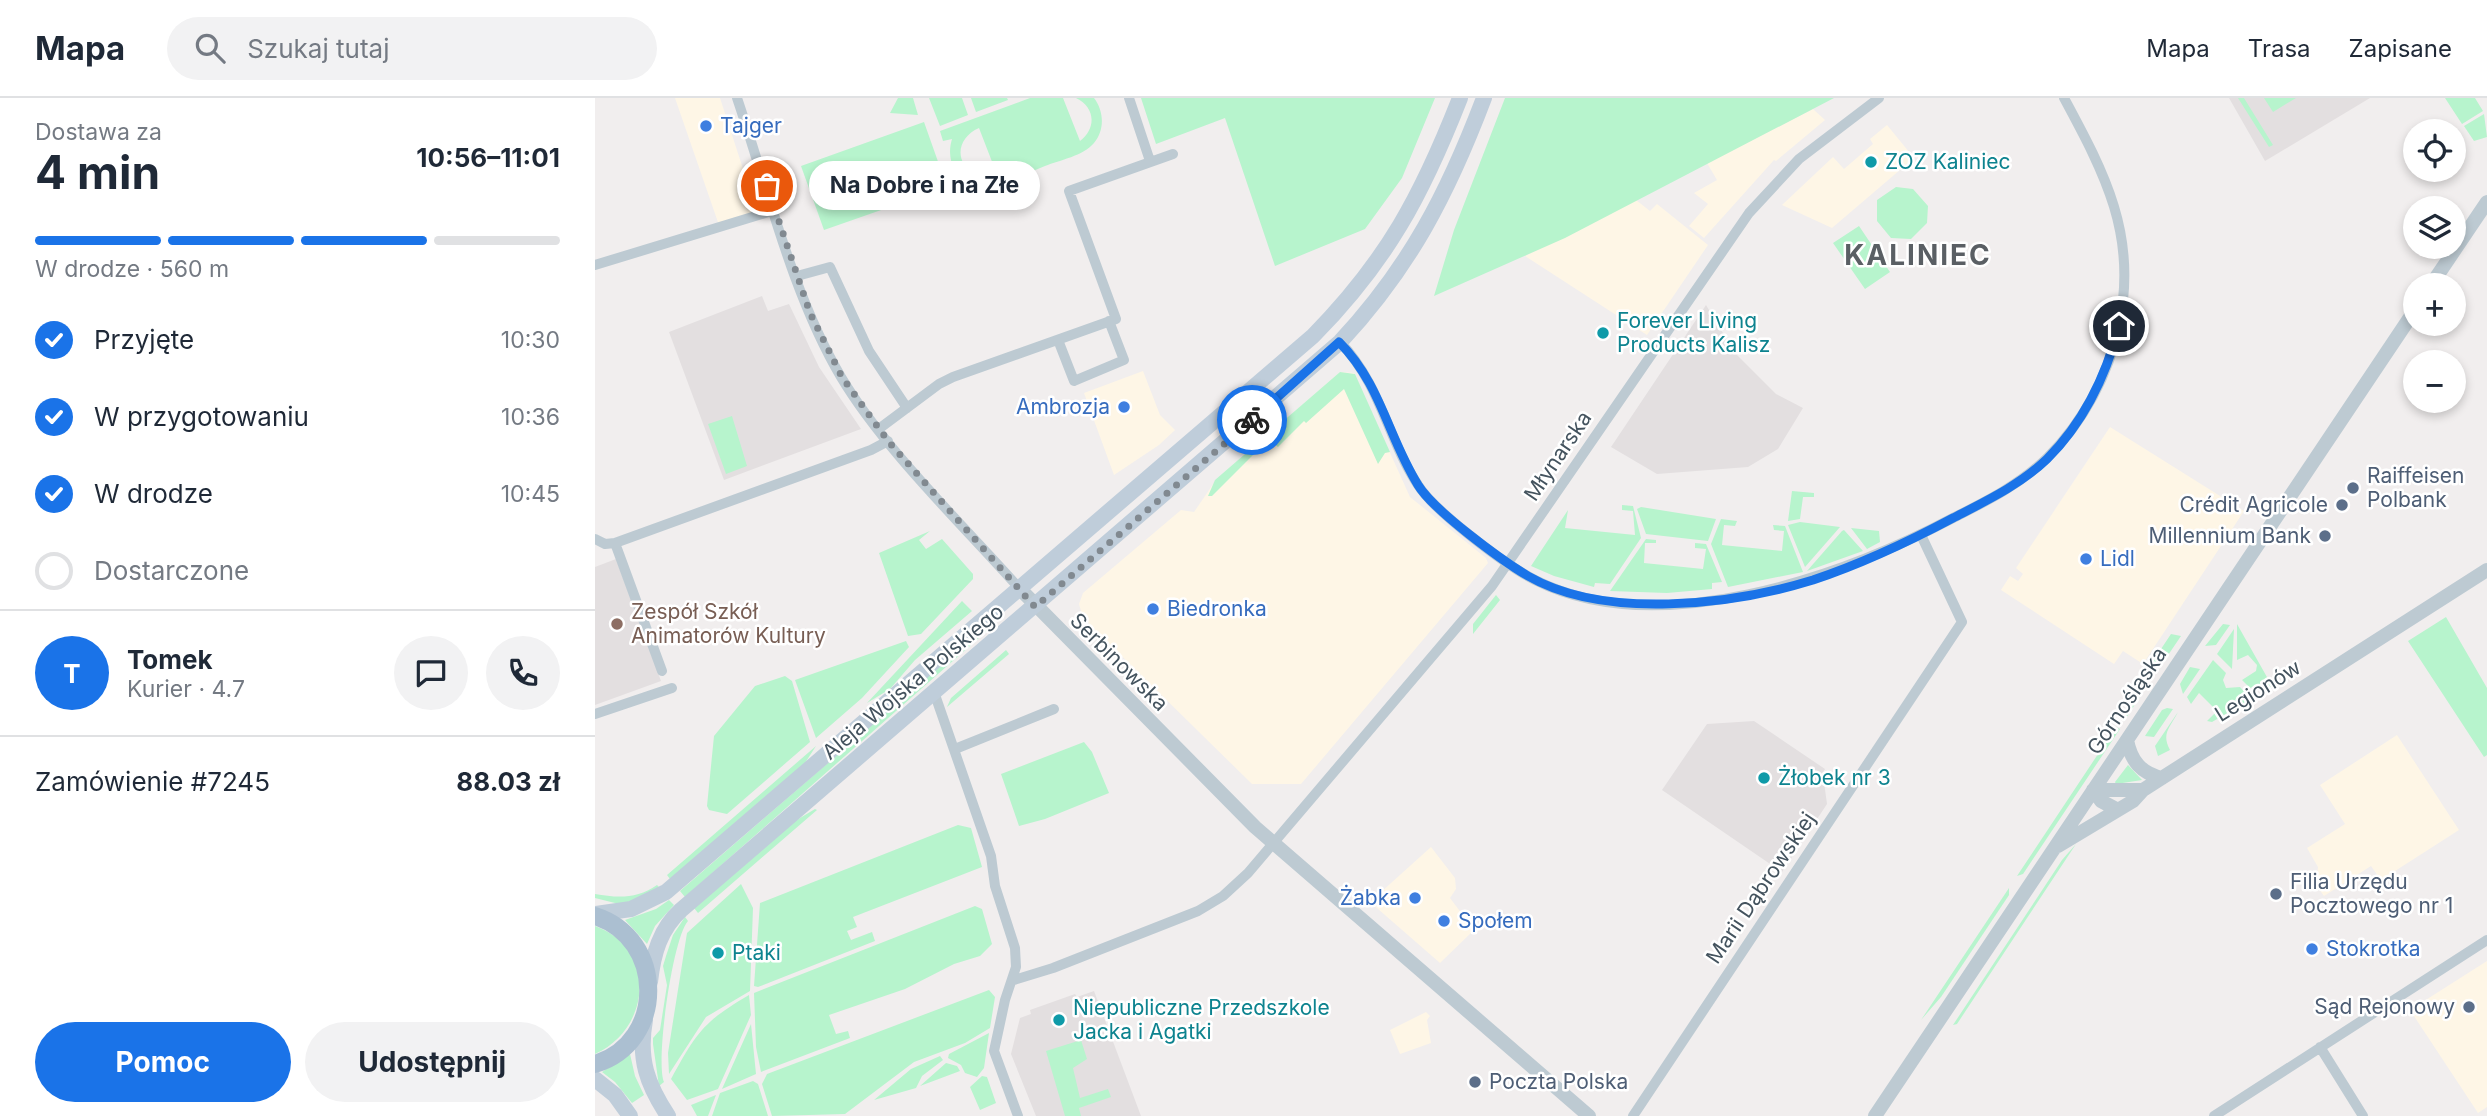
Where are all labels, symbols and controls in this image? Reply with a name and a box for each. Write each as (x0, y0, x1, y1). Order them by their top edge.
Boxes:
search box (167, 17, 657, 80)
text: Mapa (35, 28, 125, 68)
icon: search (191, 29, 229, 67)
text: Szukaj tutaj (247, 33, 390, 64)
text: Mapa (2146, 34, 2210, 63)
text: Trasa (2248, 34, 2311, 63)
text: Zapisane (2349, 34, 2452, 63)
place label: Tajger (720, 113, 782, 138)
text: Dostawa za (35, 118, 162, 146)
marker: Tajger (698, 118, 714, 134)
map controls (2403, 119, 2466, 413)
button: locate (2403, 119, 2466, 182)
text: 10:56–11:01 (416, 142, 560, 173)
text: 4 min (35, 144, 160, 200)
place label: ZOZ Kaliniec (1885, 149, 2010, 174)
marker: ZOZ Kaliniec (1863, 154, 1879, 170)
pin (737, 156, 797, 216)
callout: Na Dobre i na Złe (809, 162, 1040, 210)
icon: bag (748, 167, 786, 205)
text: Na Dobre i na Złe (830, 171, 1019, 199)
button: layers (2403, 196, 2466, 259)
district label: KALINIEC (1844, 238, 1992, 272)
text: W drodze · 560 m (35, 255, 229, 283)
button: + (2403, 273, 2466, 336)
pin (2089, 296, 2149, 356)
icon: home (2100, 307, 2138, 345)
place label: Forever Living Products Kalisz (1617, 308, 1770, 357)
icon: check (35, 321, 73, 359)
text: Przyjęte (94, 324, 194, 355)
marker: Forever Living Products Kalisz (1595, 325, 1611, 341)
text: 10:30 (501, 326, 560, 354)
button: − (2403, 350, 2466, 413)
courier (1217, 385, 1287, 455)
place label: Ambrozja (1016, 394, 1110, 419)
icon: check (35, 398, 73, 436)
marker: Ambrozja (1116, 399, 1132, 415)
text: W przygotowaniu (94, 401, 309, 432)
icon: bike (1233, 401, 1271, 439)
text: 10:36 (501, 403, 560, 431)
street label: Młynarska (1519, 406, 1597, 505)
place label: Raiffeisen Polbank (2367, 463, 2464, 512)
icon: check (35, 475, 73, 513)
text: W drodze (94, 478, 213, 509)
text: 10:45 (501, 480, 560, 508)
marker: Raiffeisen Polbank (2345, 480, 2361, 496)
place label: Crédit Agricole (2180, 492, 2328, 517)
marker: Crédit Agricole (2334, 497, 2350, 513)
place label: Millennium Bank (2148, 523, 2311, 548)
marker: Millennium Bank (2317, 528, 2333, 544)
place label: Lidl (2100, 546, 2135, 571)
marker: Lidl (2078, 551, 2094, 567)
text: Dostarczone (94, 555, 249, 586)
place label: Biedronka (1167, 596, 1267, 621)
place label: Zespół Szkół Animatorów Kultury (631, 599, 826, 648)
street label: Aleja Wojska Polskiego (817, 599, 1008, 765)
marker: Biedronka (1145, 601, 1161, 617)
street label: Serbinowska (1065, 608, 1173, 716)
marker: Zespół Szkół Animatorów Kultury (609, 616, 625, 632)
button: chat (394, 636, 468, 710)
button: phone (486, 636, 560, 710)
street label: Górnośląska (2082, 642, 2172, 759)
text: Tomek (127, 644, 213, 675)
street label: Legionów (2210, 654, 2305, 727)
text: T (63, 658, 81, 689)
text: Kurier · 4.7 (127, 675, 245, 703)
place label: Żłobek nr 3 (1778, 764, 1891, 790)
text: Zamówienie #7245 (35, 766, 270, 797)
text: 88.03 zł (456, 766, 560, 797)
marker: Żłobek nr 3 (1756, 770, 1772, 786)
street label: Marii Dąbrowskiej (1701, 807, 1820, 968)
place label: Filia Urzędu Pocztowego nr 1 (2290, 869, 2453, 918)
place label: Żabka (1340, 884, 1401, 910)
marker: Filia Urzędu Pocztowego nr 1 (2268, 886, 2284, 902)
marker: Żabka (1407, 890, 1423, 906)
place label: Społem (1458, 908, 1533, 933)
marker: Społem (1436, 913, 1452, 929)
place label: Stokrotka (2326, 936, 2421, 961)
place label: Ptaki (732, 940, 781, 965)
marker: Stokrotka (2304, 941, 2320, 957)
marker: Ptaki (710, 945, 726, 961)
place label: Sąd Rejonowy (2314, 994, 2455, 1019)
place label: Niepubliczne Przedszkole Jacka i Agatki (1073, 995, 1330, 1044)
marker: Sąd Rejonowy (2461, 999, 2477, 1015)
marker: Niepubliczne Przedszkole Jacka i Agatki (1051, 1012, 1067, 1028)
button: Pomoc (35, 1022, 291, 1102)
button: Udostępnij (305, 1022, 560, 1102)
place label: Poczta Polska (1489, 1069, 1628, 1094)
marker: Poczta Polska (1467, 1074, 1483, 1090)

